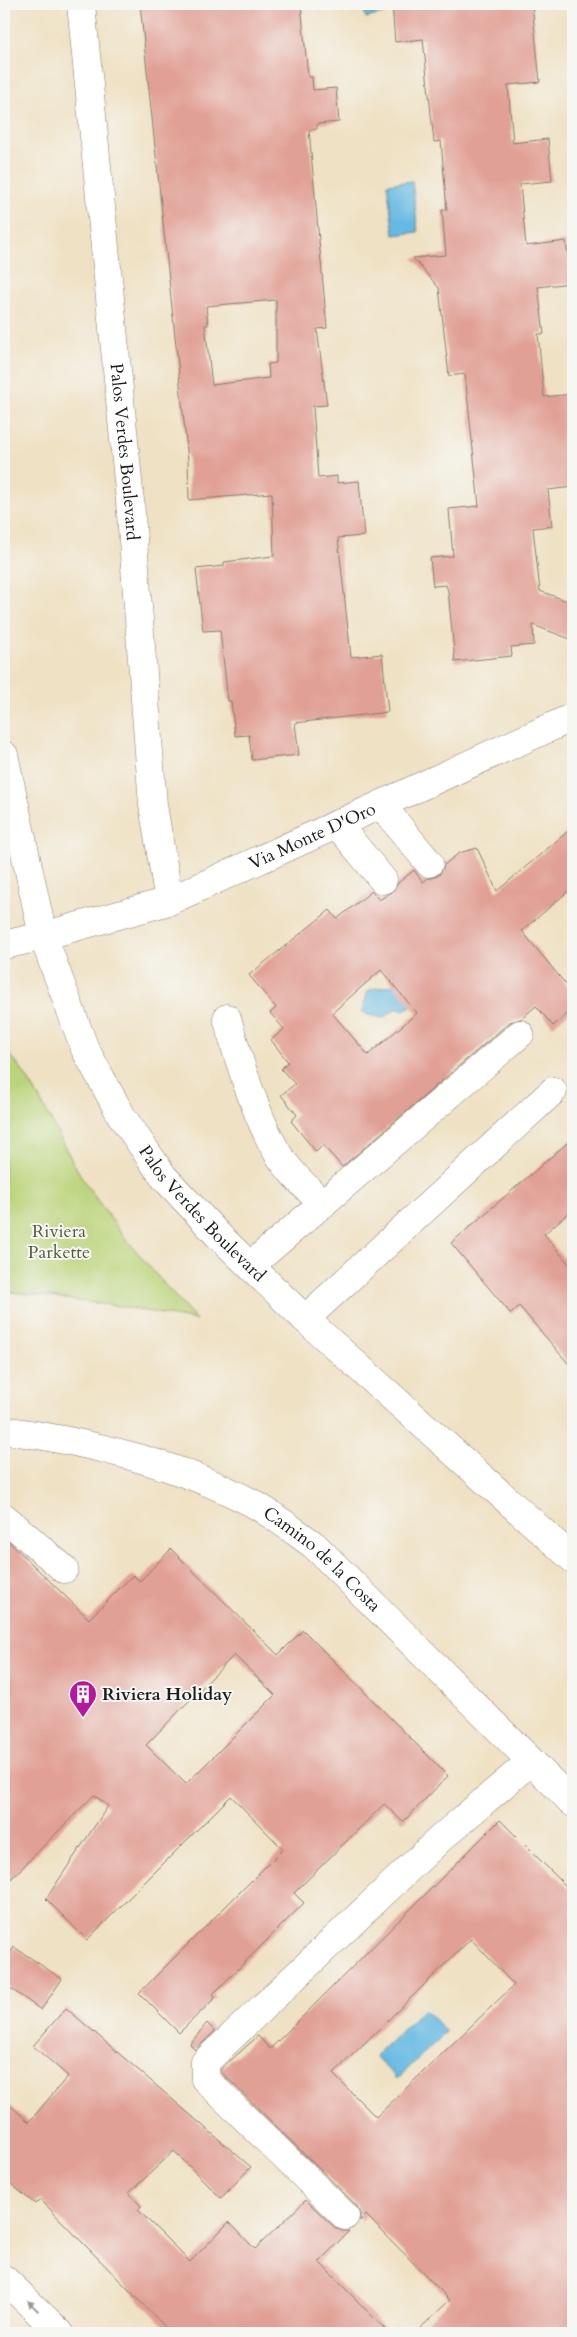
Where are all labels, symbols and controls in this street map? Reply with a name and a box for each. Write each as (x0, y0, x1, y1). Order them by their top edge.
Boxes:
street label: Palos Verdes Boulevard (103, 362, 145, 542)
street label: Via Monte D'Oro (245, 796, 380, 876)
street label: Palos Verdes Boulevard (132, 1140, 272, 1288)
park label: Riviera Parkette (28, 1219, 90, 1265)
street label: Camino de la Costa (258, 1501, 386, 1618)
building icon: Riviera Holiday (68, 1679, 98, 1718)
place label: Riviera Holiday (102, 1682, 233, 1707)
one-way arrow (27, 2300, 39, 2312)

